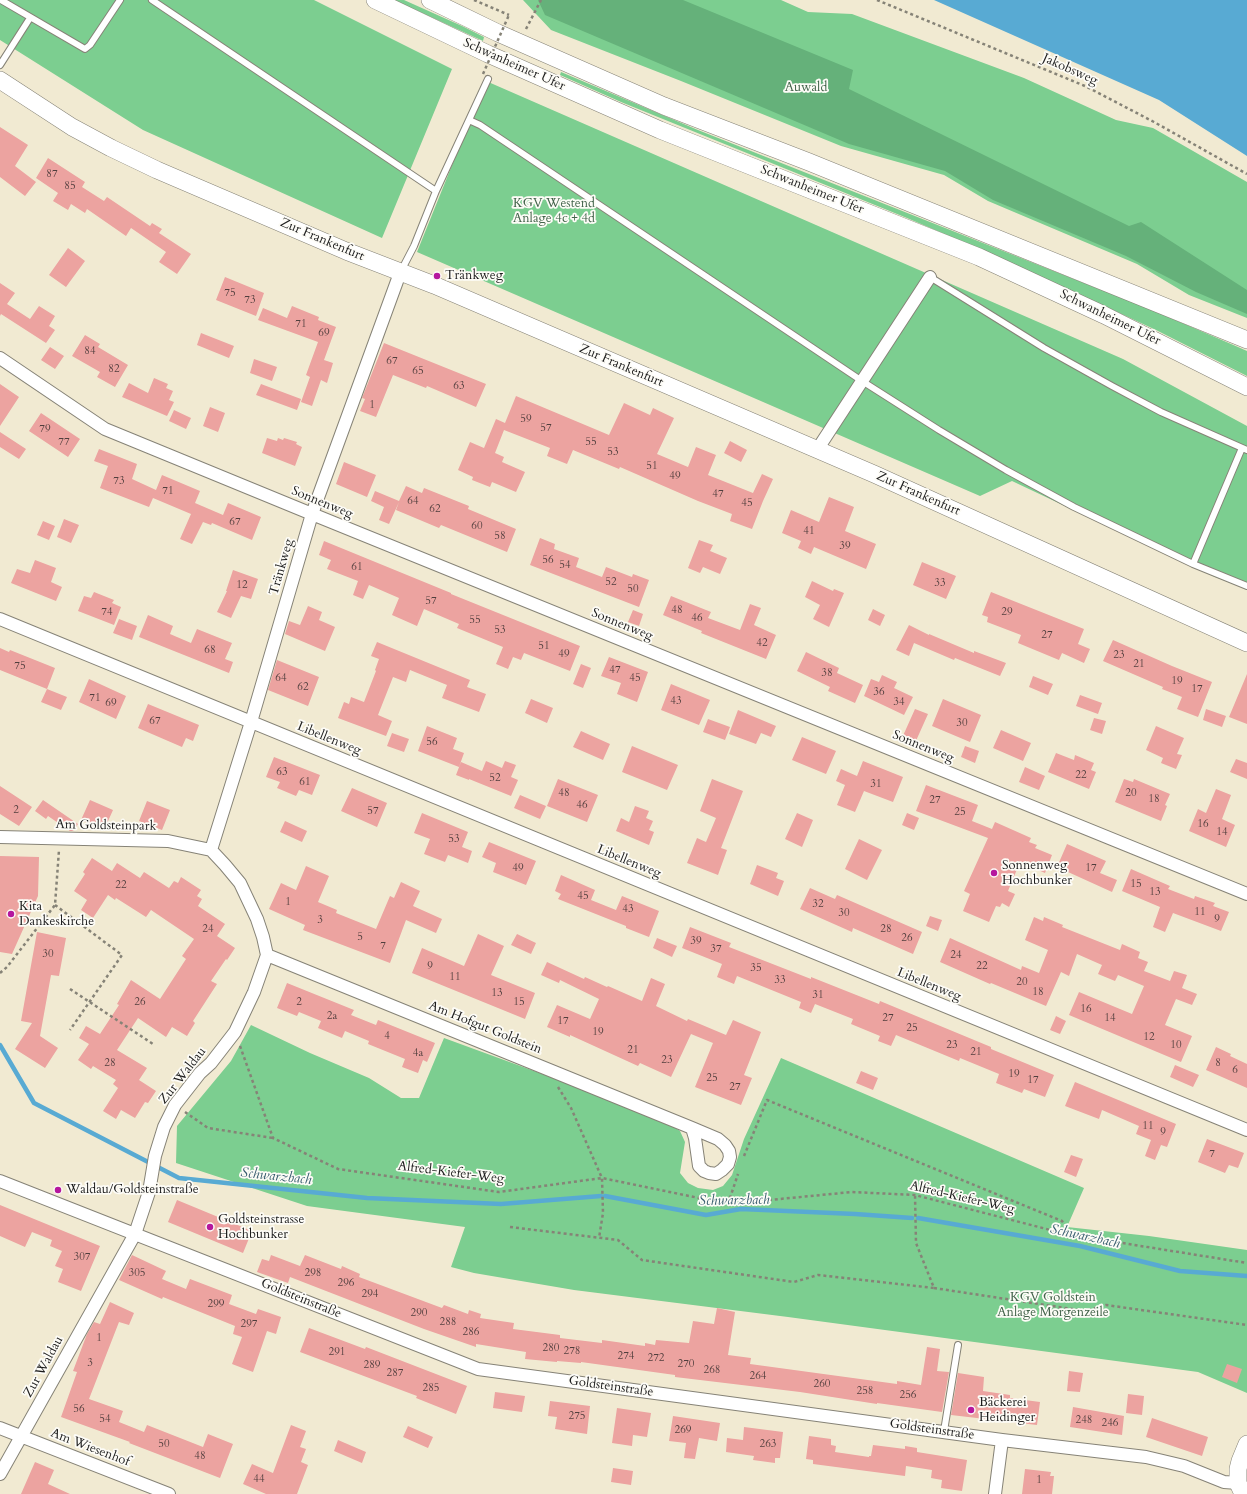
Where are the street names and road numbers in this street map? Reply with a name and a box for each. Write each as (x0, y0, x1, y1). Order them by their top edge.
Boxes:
street label: Schwanheimer Ufer (461, 35, 567, 95)
street label: Jakobsweg (1040, 51, 1100, 89)
street label: Schwanheimer Ufer (758, 162, 866, 218)
street label: Zur Frankenfurt (278, 215, 366, 265)
street label: Schwanheimer Ufer (1057, 287, 1163, 349)
street label: Zur Frankenfurt (577, 341, 665, 391)
street label: Zur Frankenfurt (874, 469, 962, 519)
street label: Sonnenweg (289, 484, 355, 522)
street label: Tränkweg (267, 537, 297, 597)
street label: Sonnenweg (589, 606, 655, 644)
street label: Libellenweg (295, 719, 363, 759)
street label: Sonnenweg (890, 728, 956, 766)
street label: Am Goldsteinpark (55, 817, 157, 835)
street label: Libellenweg (595, 842, 663, 882)
street label: Libellenweg (895, 965, 963, 1005)
street label: Am Hofgut Goldstein (426, 998, 544, 1058)
street label: Zur Waldau (156, 1045, 210, 1107)
street label: Alfred-Kiefer-Weg (397, 1159, 505, 1187)
street label: Alfred-Kiefer-Weg (908, 1178, 1016, 1218)
street label: Goldsteinstraße (258, 1276, 344, 1322)
street label: Zur Waldau (21, 1334, 67, 1400)
street label: Goldsteinstraße (568, 1373, 654, 1401)
street label: Goldsteinstraße (889, 1416, 975, 1444)
street label: Am Wiesenhof (48, 1426, 132, 1470)

